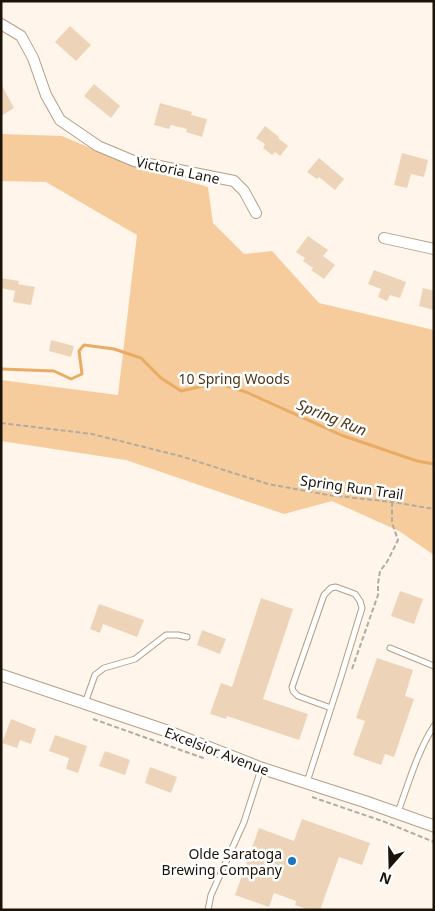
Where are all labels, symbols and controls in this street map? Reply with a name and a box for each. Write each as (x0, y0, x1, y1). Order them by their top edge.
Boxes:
street label: Victoria Lane (135, 152, 222, 188)
park label: 10 Spring Woods (178, 369, 290, 388)
water label: Spring Run (294, 394, 370, 440)
street label: Spring Run Trail (299, 470, 405, 504)
street label: Excelsior Avenue (162, 722, 272, 780)
north arrow (365, 841, 415, 891)
place label: Olde Saratoga Brewing Company (162, 844, 283, 879)
marker: Olde Saratoga Brewing Company (286, 855, 298, 867)
text: N (377, 868, 394, 890)

